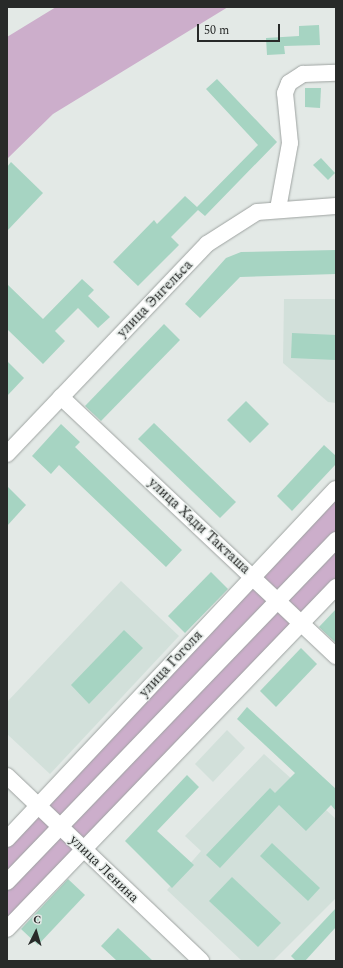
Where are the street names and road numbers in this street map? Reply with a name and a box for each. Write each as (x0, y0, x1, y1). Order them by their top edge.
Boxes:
street label: улица Энгельса (114, 257, 196, 341)
street label: улица Хади Такташа (145, 474, 253, 578)
street label: улица Гоголя (136, 627, 206, 701)
street label: улица Ленина (66, 832, 142, 906)

